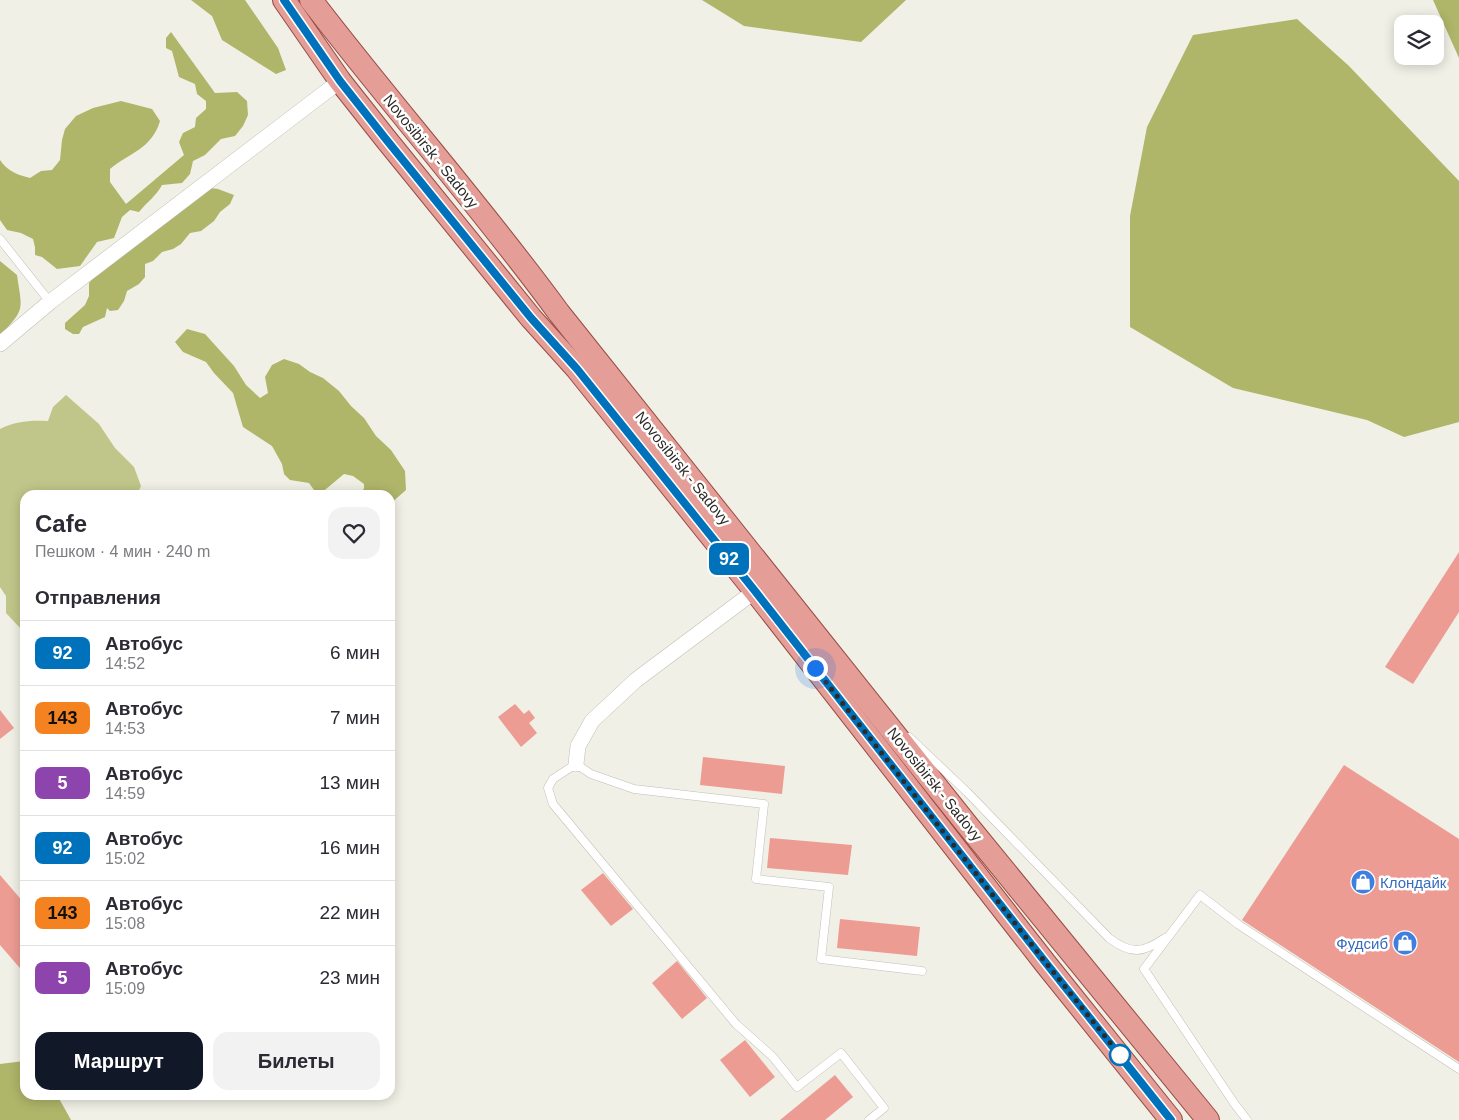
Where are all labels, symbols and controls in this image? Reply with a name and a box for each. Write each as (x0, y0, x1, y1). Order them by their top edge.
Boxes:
map controls (1394, 15, 1444, 65)
button: layers (1394, 15, 1444, 65)
street label: Novosibirsk - Sadovy (380, 91, 482, 211)
street label: Novosibirsk - Sadovy (632, 408, 734, 528)
button: heart (328, 507, 380, 559)
text: Cafe (35, 510, 87, 537)
text: Пешком · 4 мин · 240 m (35, 543, 210, 560)
line badge: 92 (706, 543, 752, 575)
text: 92 (719, 549, 739, 569)
text: Отправления (35, 587, 161, 608)
text: Автобус (105, 633, 183, 654)
text: 6 мин (330, 642, 380, 663)
text: 92 (52, 643, 73, 663)
text: 14:52 (105, 655, 145, 672)
your location (803, 656, 828, 681)
text: Автобус (105, 698, 183, 719)
text: 7 мин (330, 707, 380, 728)
text: 143 (47, 708, 78, 728)
text: 14:53 (105, 720, 145, 737)
street label: Novosibirsk - Sadovy (884, 724, 986, 844)
text: Автобус (105, 763, 183, 784)
text: 13 мин (319, 772, 380, 793)
text: 5 (57, 773, 68, 793)
text: 14:59 (105, 785, 145, 802)
text: Автобус (105, 828, 183, 849)
text: 16 мин (319, 837, 380, 858)
text: 92 (52, 838, 73, 858)
text: 15:02 (105, 850, 145, 867)
shop icon: Клондайк (1350, 869, 1376, 895)
place label: Клондайк (1380, 874, 1447, 891)
text: Автобус (105, 893, 183, 914)
text: 22 мин (319, 902, 380, 923)
text: 143 (47, 903, 78, 923)
text: 15:08 (105, 915, 145, 932)
shop icon: Фудсиб (1392, 930, 1418, 956)
place label: Фудсиб (1336, 935, 1388, 952)
text: Автобус (105, 958, 183, 979)
text: 23 мин (319, 967, 380, 988)
text: 5 (57, 968, 68, 988)
text: 15:09 (105, 980, 145, 997)
button: Маршрут (35, 1032, 203, 1090)
button: Билеты (213, 1032, 380, 1090)
unlabelled marker (1109, 1044, 1131, 1066)

